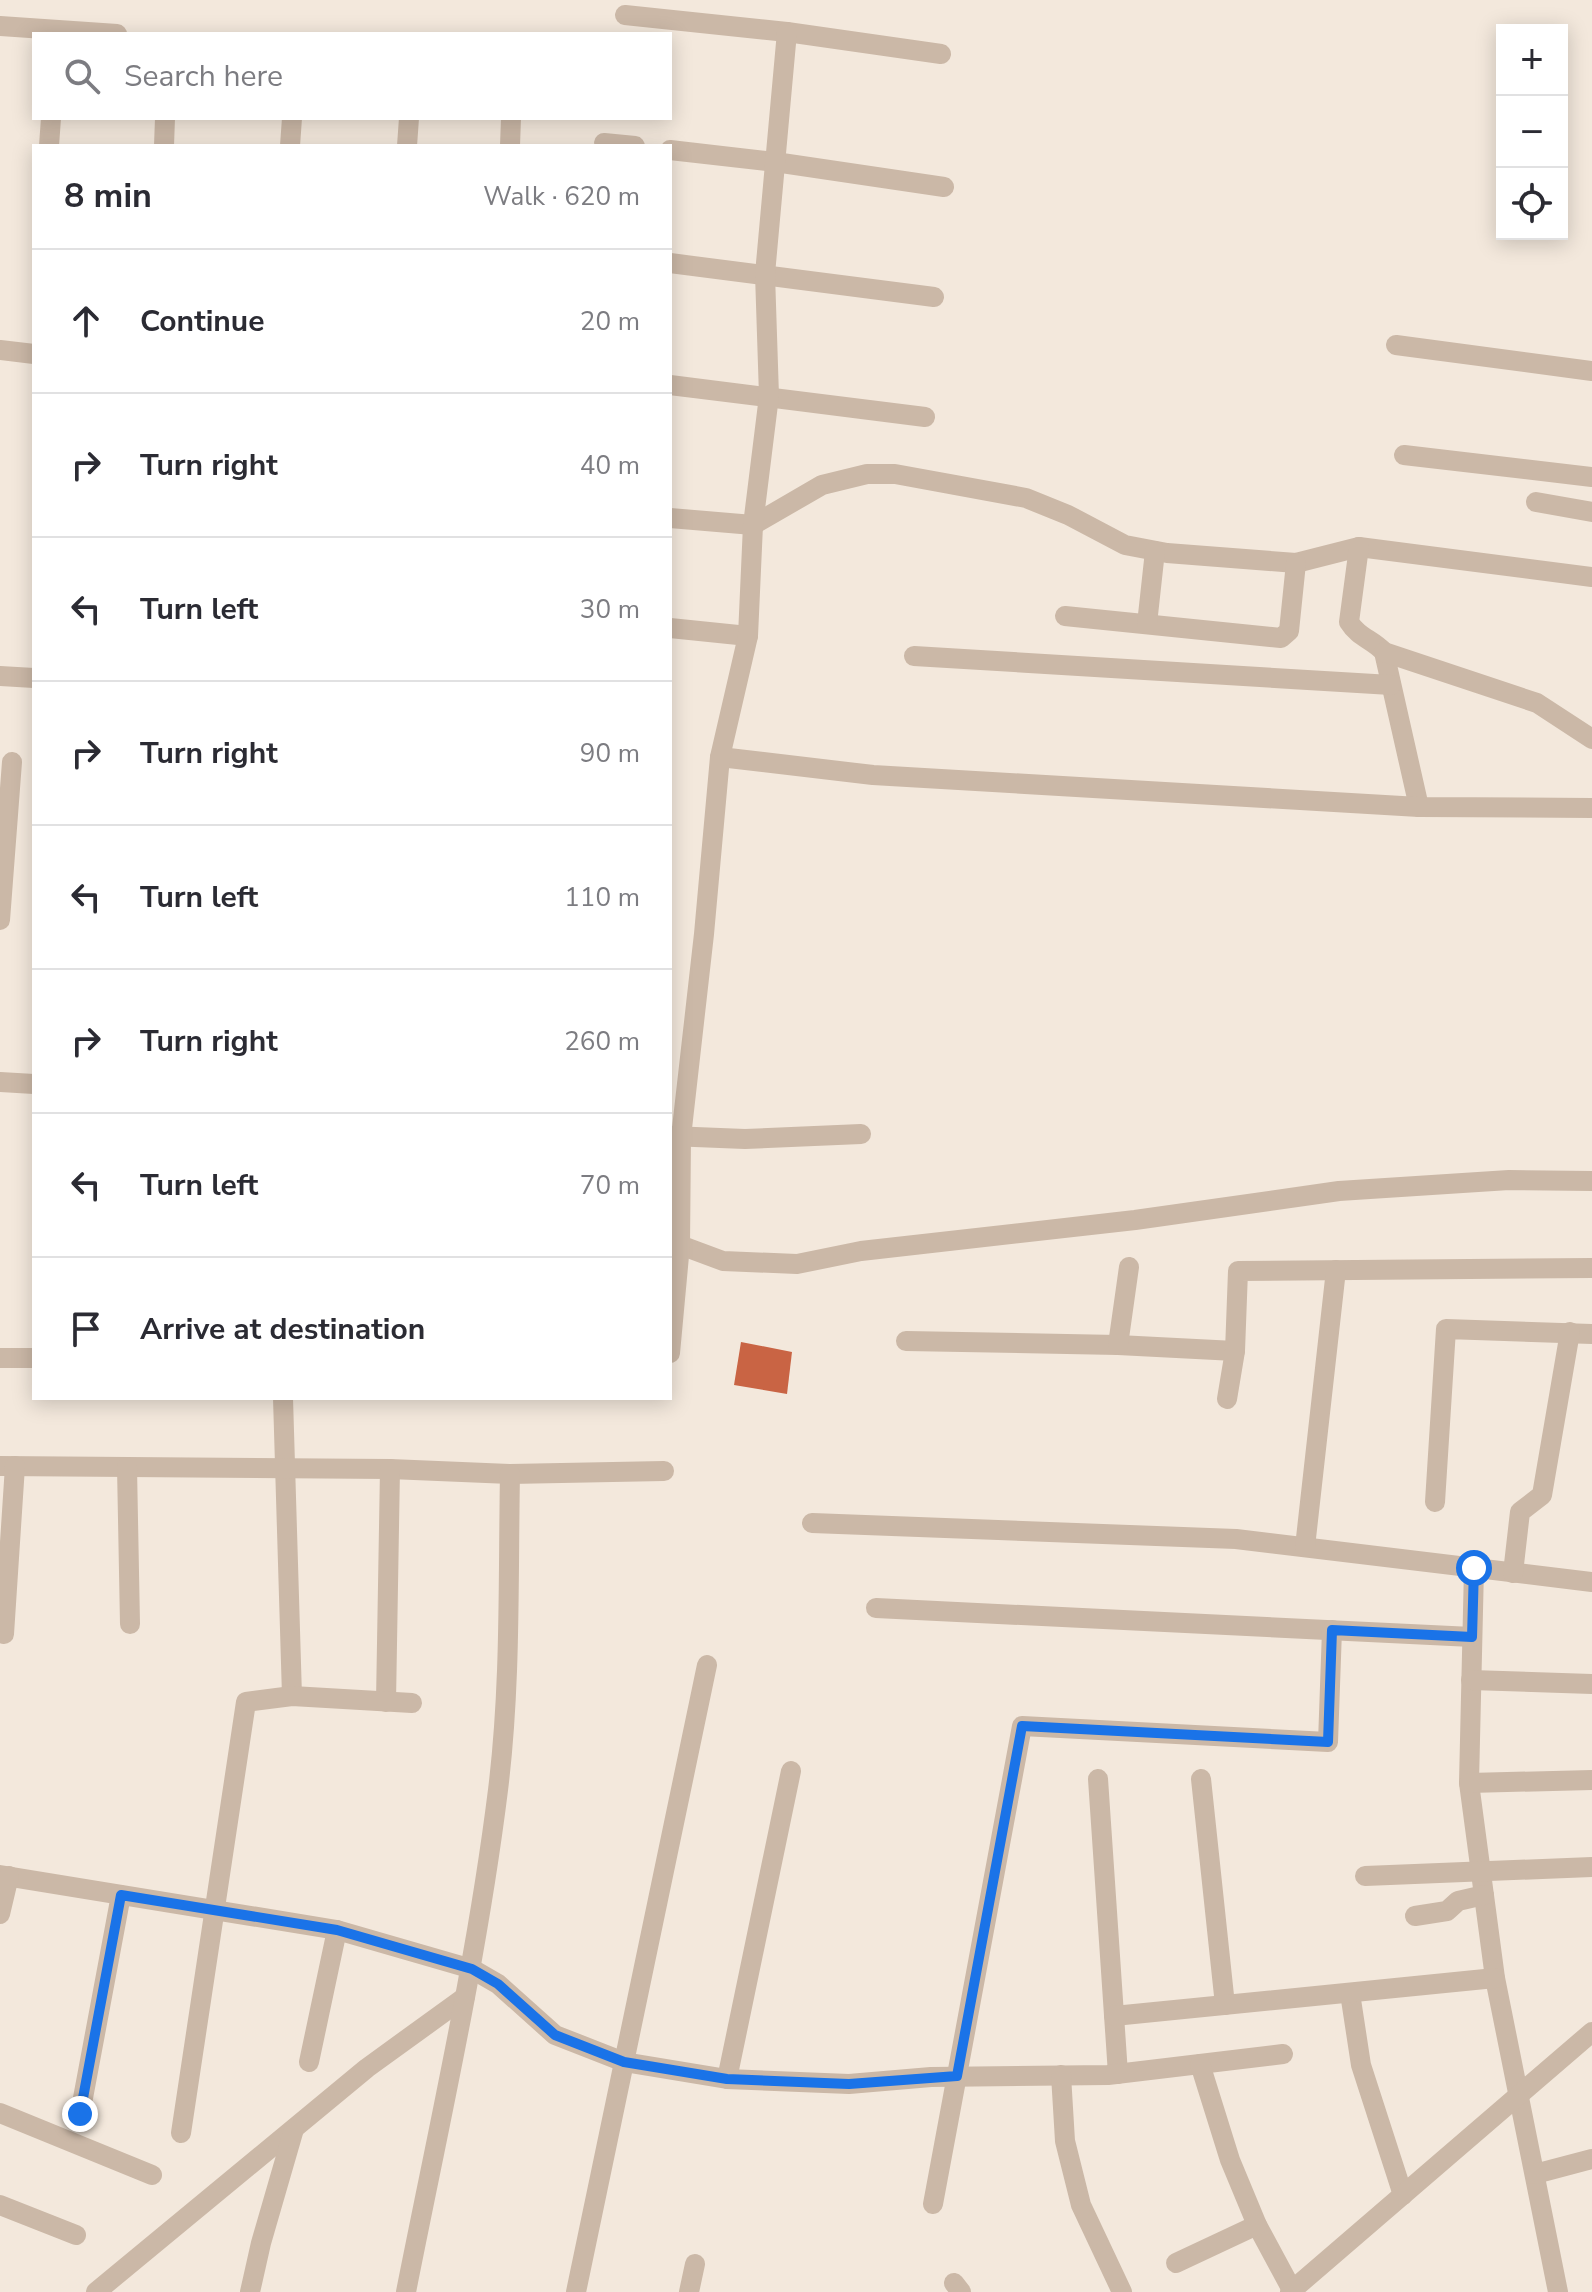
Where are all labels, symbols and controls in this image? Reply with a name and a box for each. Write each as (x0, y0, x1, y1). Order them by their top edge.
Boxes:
map controls (1496, 24, 1568, 240)
button: + (1496, 24, 1568, 96)
search box (32, 32, 672, 120)
icon: search (60, 54, 104, 98)
text: Search here (124, 56, 283, 97)
button: − (1496, 96, 1568, 168)
button: locate (1496, 168, 1568, 240)
text: 8 min (64, 173, 152, 219)
text: Walk · 620 m (483, 179, 640, 214)
icon: ahead (64, 299, 108, 343)
text: Continue (140, 301, 265, 342)
text: 20 m (580, 304, 640, 339)
icon: right (64, 443, 108, 487)
text: Turn right (140, 445, 278, 486)
text: 40 m (580, 448, 640, 483)
icon: left (64, 587, 108, 631)
text: Turn left (140, 589, 258, 630)
text: 30 m (580, 592, 640, 627)
icon: right (64, 731, 108, 775)
text: Turn right (140, 733, 278, 774)
text: 90 m (580, 736, 640, 771)
icon: left (64, 875, 108, 919)
text: Turn left (140, 877, 258, 918)
text: 110 m (564, 880, 640, 915)
icon: right (64, 1019, 108, 1063)
text: Turn right (140, 1021, 278, 1062)
text: 260 m (564, 1024, 640, 1059)
icon: left (64, 1163, 108, 1207)
text: Turn left (140, 1165, 258, 1206)
text: 70 m (580, 1168, 640, 1203)
icon: arrive (64, 1307, 108, 1351)
text: Arrive at destination (140, 1309, 425, 1350)
route start (1456, 1550, 1492, 1586)
route end (62, 2096, 98, 2132)

